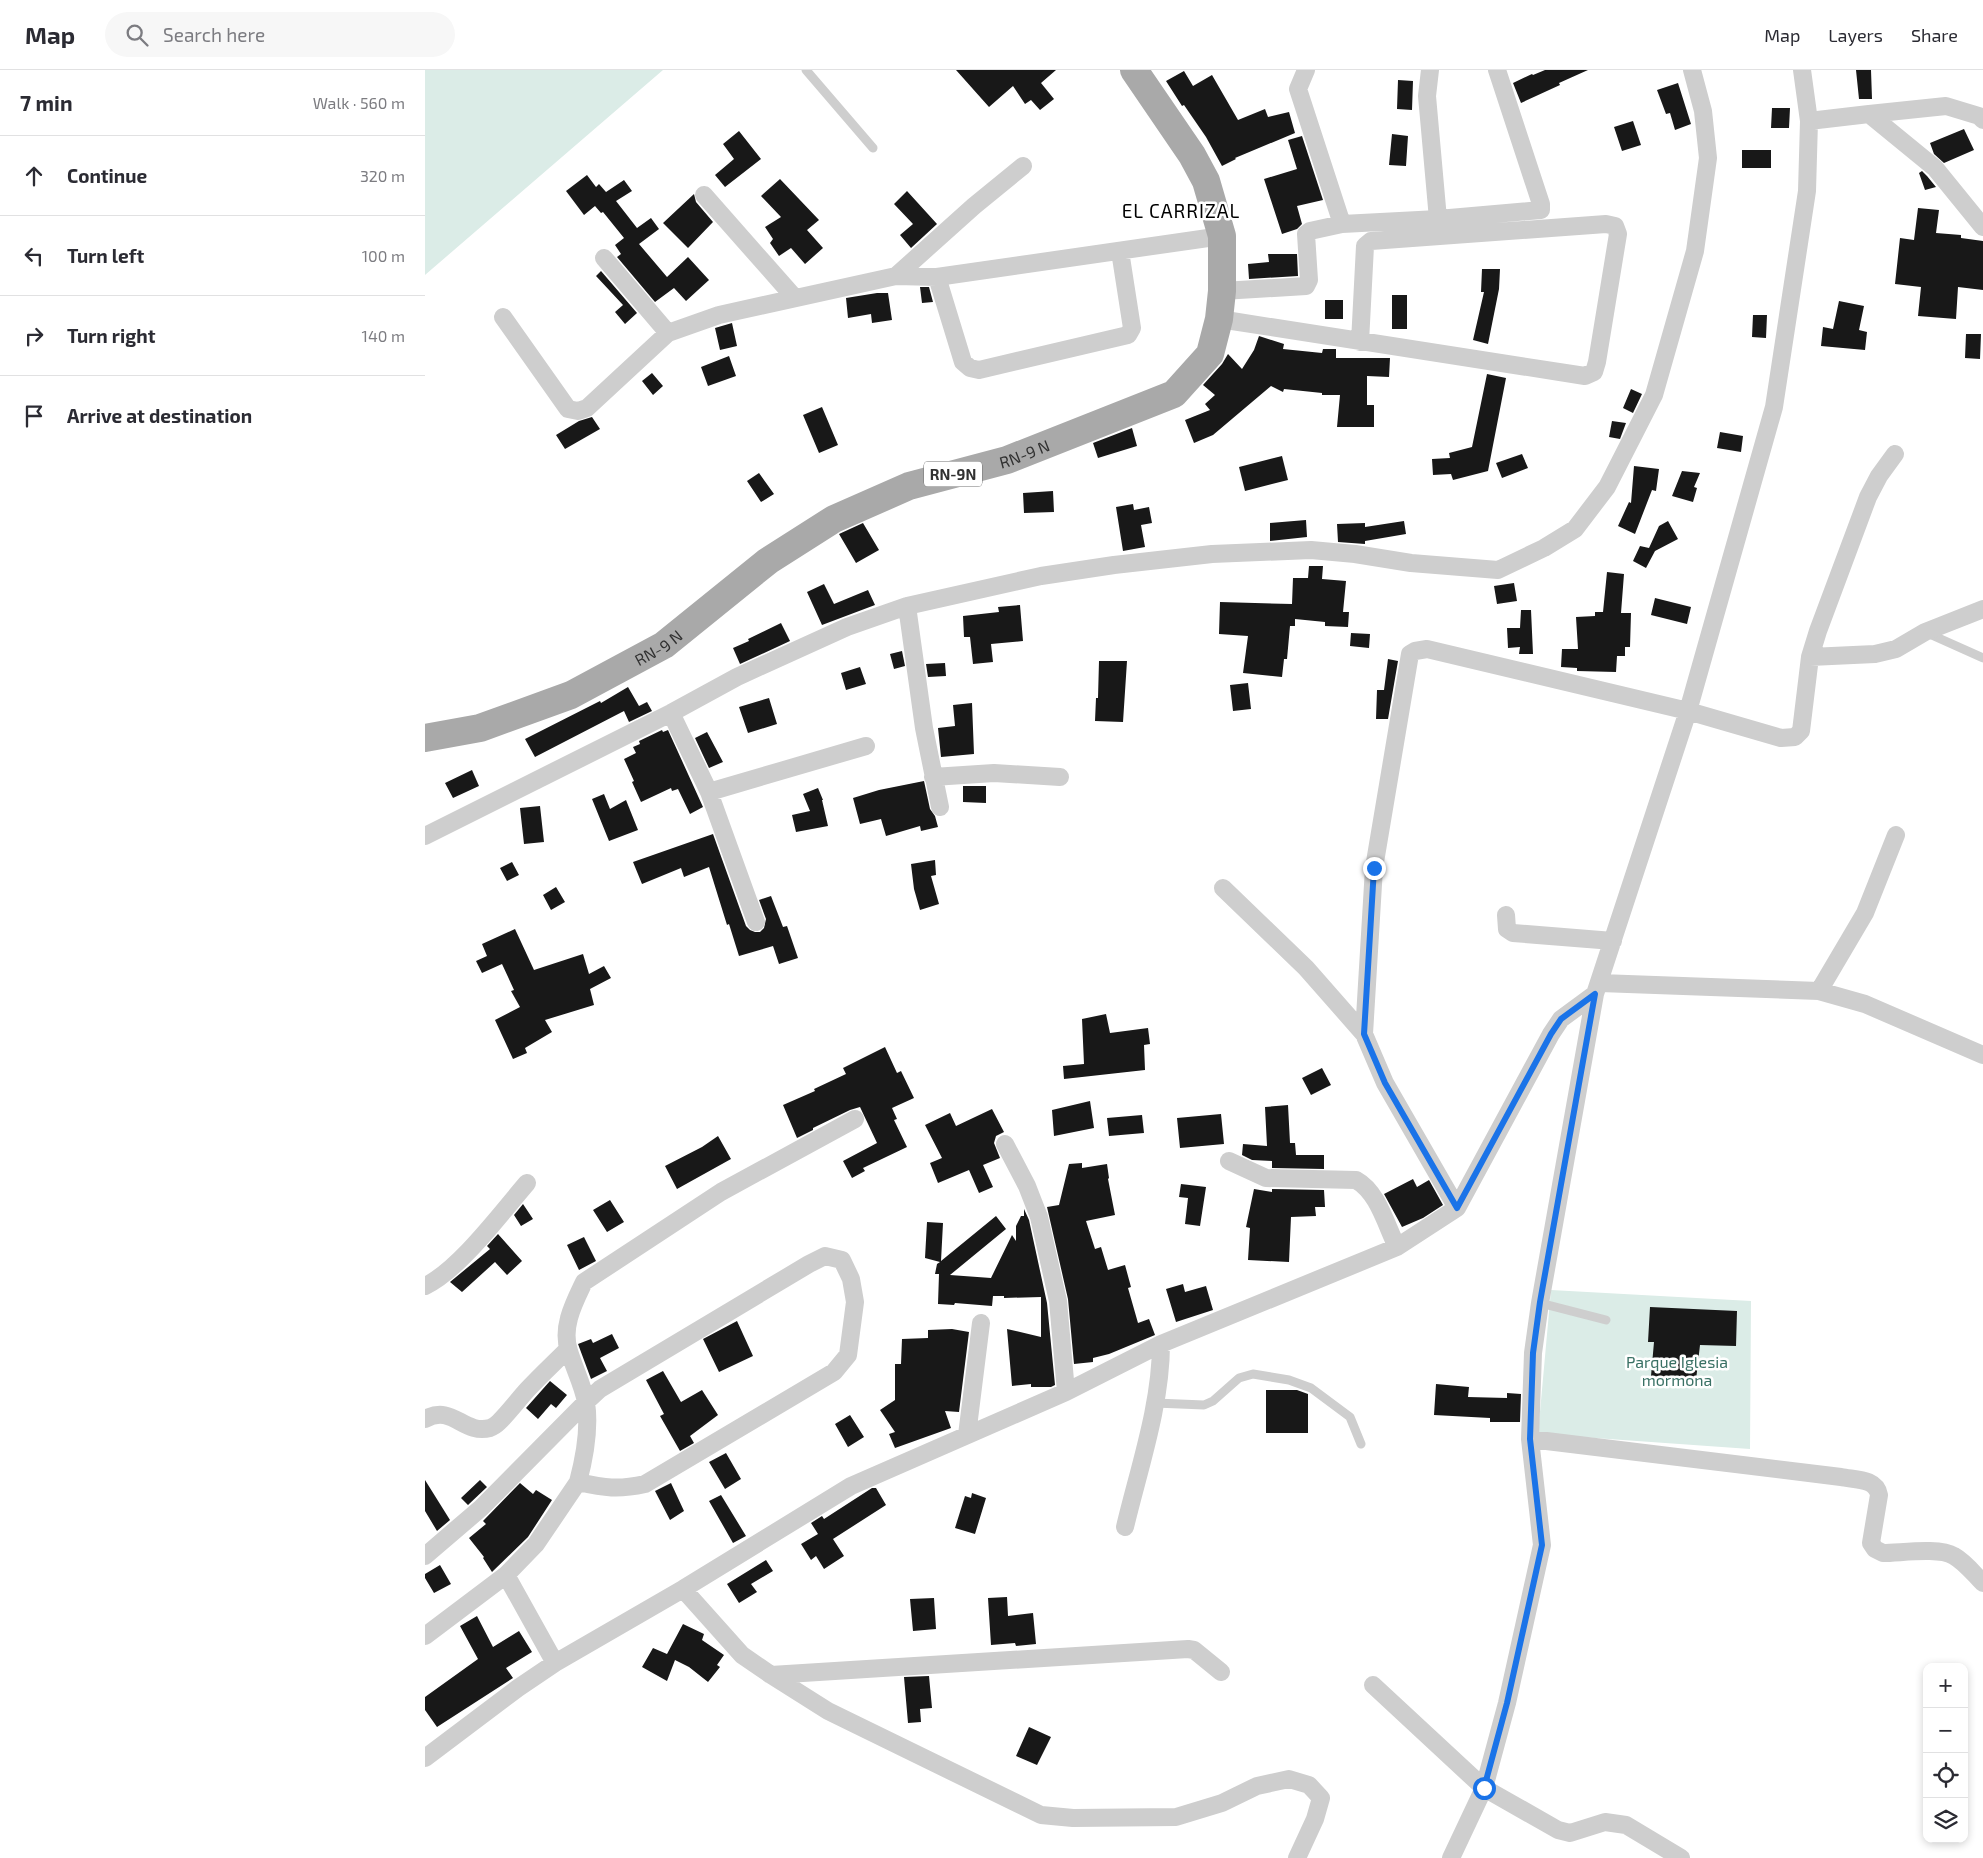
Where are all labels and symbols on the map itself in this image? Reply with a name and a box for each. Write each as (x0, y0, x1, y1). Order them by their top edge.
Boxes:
district label: EL CARRIZAL (1122, 199, 1240, 222)
street label: RN-9 N (997, 435, 1052, 471)
road number: RN-9N (924, 462, 982, 486)
street label: RN-9 N (631, 625, 685, 669)
route end (1363, 857, 1386, 880)
park label: Parque Iglesia mormona (1626, 1352, 1728, 1389)
route start (1473, 1777, 1496, 1800)

